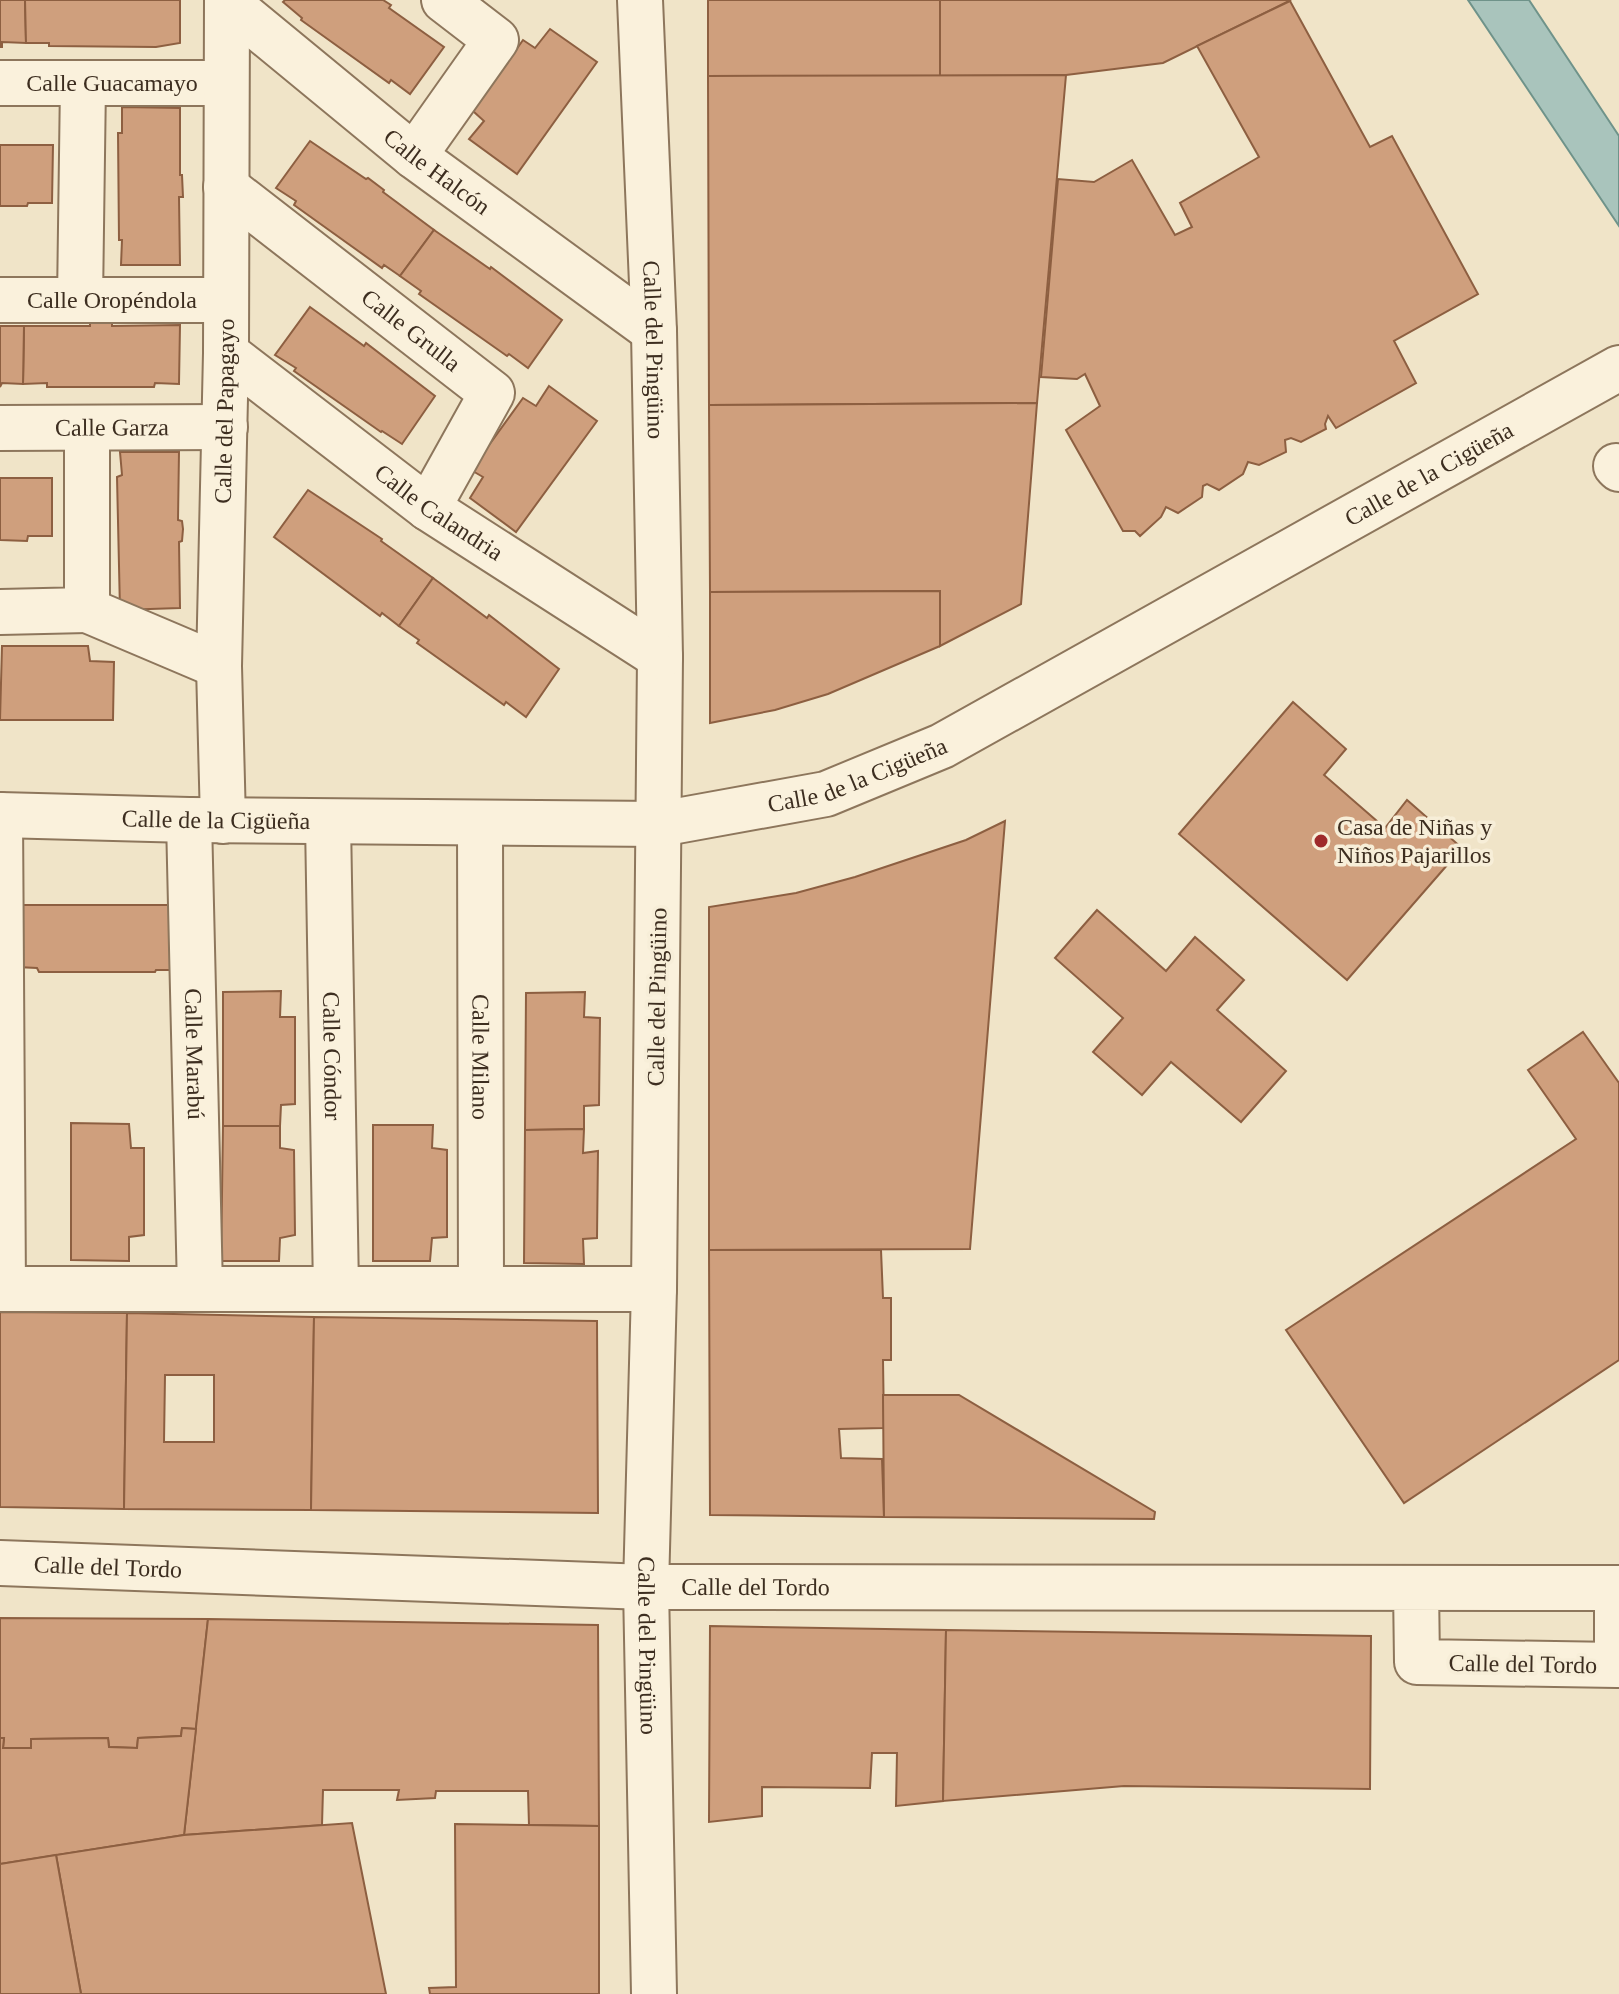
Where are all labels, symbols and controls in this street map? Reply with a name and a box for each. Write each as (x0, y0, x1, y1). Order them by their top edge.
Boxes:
street label: Calle Guacamayo (26, 70, 198, 96)
street label: Calle Halcón (379, 124, 495, 220)
street label: Calle del Pingüino (638, 260, 669, 439)
street label: Calle Grulla (356, 284, 466, 377)
street label: Calle Oropéndola (27, 287, 197, 313)
street label: Calle del Papagayo (210, 318, 239, 504)
street label: Calle Garza (55, 414, 169, 441)
street label: Calle de la Cigüeña (1340, 417, 1518, 531)
street label: Calle Calandria (370, 459, 508, 566)
street label: Calle de la Cigüeña (766, 732, 951, 817)
street label: Calle de la Cigüeña (121, 805, 311, 834)
place label: Casa de Niñas y Niños Pajarillos (1337, 814, 1492, 868)
marker: Casa de Niñas y Niños Pajarillos (1312, 832, 1330, 850)
street label: Calle del Pingüino (642, 907, 672, 1087)
street label: Calle Marabú (180, 988, 209, 1120)
street label: Calle Cóndor (318, 991, 346, 1121)
street label: Calle Milano (467, 994, 494, 1120)
street label: Calle del Tordo (33, 1551, 183, 1583)
street label: Calle del Pingüino (633, 1556, 662, 1735)
street label: Calle del Tordo (681, 1574, 830, 1600)
street label: Calle del Tordo (1449, 1650, 1597, 1678)

